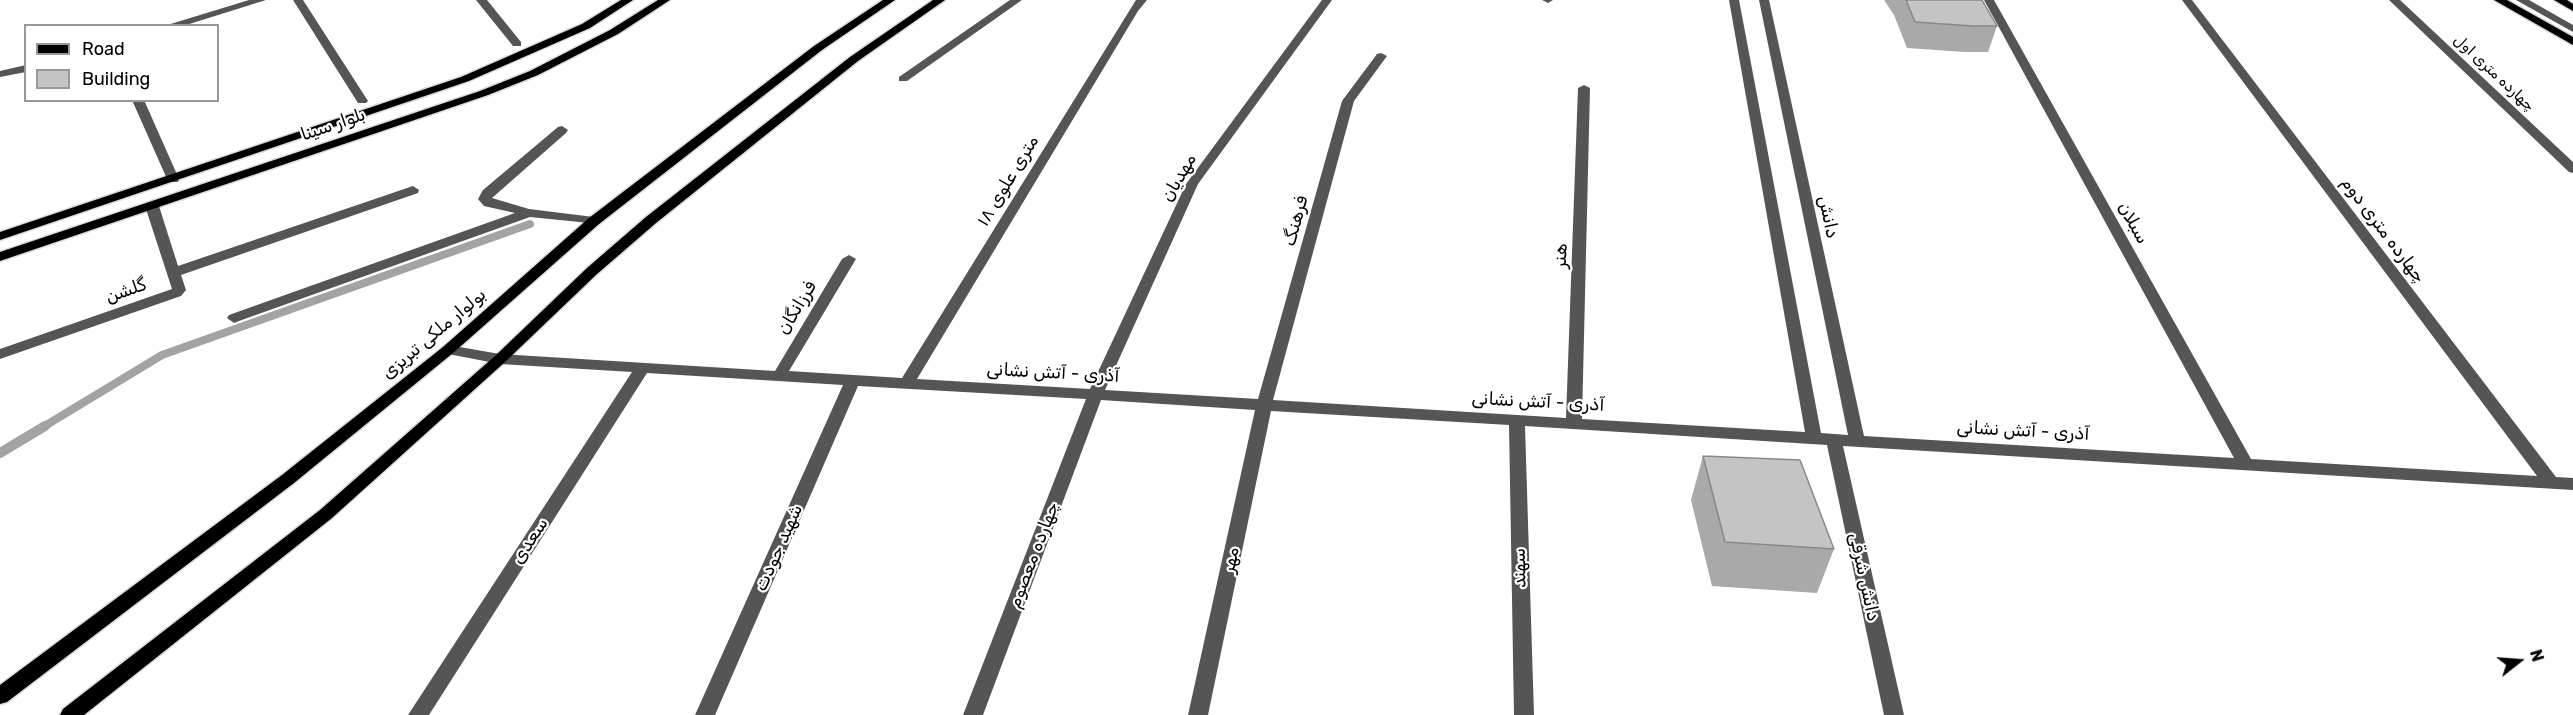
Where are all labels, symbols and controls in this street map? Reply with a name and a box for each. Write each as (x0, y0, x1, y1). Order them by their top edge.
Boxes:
legend (24, 24, 219, 102)
street label: چهارده متری اول (2450, 31, 2538, 115)
text: Road (82, 38, 125, 60)
text: Building (82, 68, 150, 90)
street label: بلوار سینا (298, 104, 368, 146)
street label: ۱۸ متری علوی (972, 132, 1044, 230)
street label: مهدیان (1157, 150, 1201, 206)
street label: چهارده متری دوم (2336, 173, 2430, 287)
street label: فرهنگ (1279, 193, 1313, 249)
street label: دانش (1813, 194, 1843, 240)
street label: سبلان (2113, 198, 2153, 248)
street label: هنر (1550, 243, 1572, 269)
street label: گلشن (103, 274, 149, 308)
street label: فرزانگان (773, 277, 821, 339)
street label: بولوار ملکی تبریزی (377, 284, 491, 384)
street label: آذرى - آتش نشانى (986, 359, 1120, 387)
street label: آذرى - آتش نشانى (1471, 388, 1605, 416)
street label: آذرى - آتش نشانى (1956, 417, 2090, 445)
street label: چهارده معصوم (1004, 499, 1064, 611)
street label: شهید جودت (750, 501, 808, 595)
street label: سعدی (507, 514, 553, 568)
street label: دانش شرقی (1844, 531, 1884, 623)
street label: مهر (1218, 545, 1244, 575)
street label: سهند (1509, 548, 1531, 588)
north arrow (2489, 631, 2549, 691)
text: N (2526, 647, 2547, 664)

